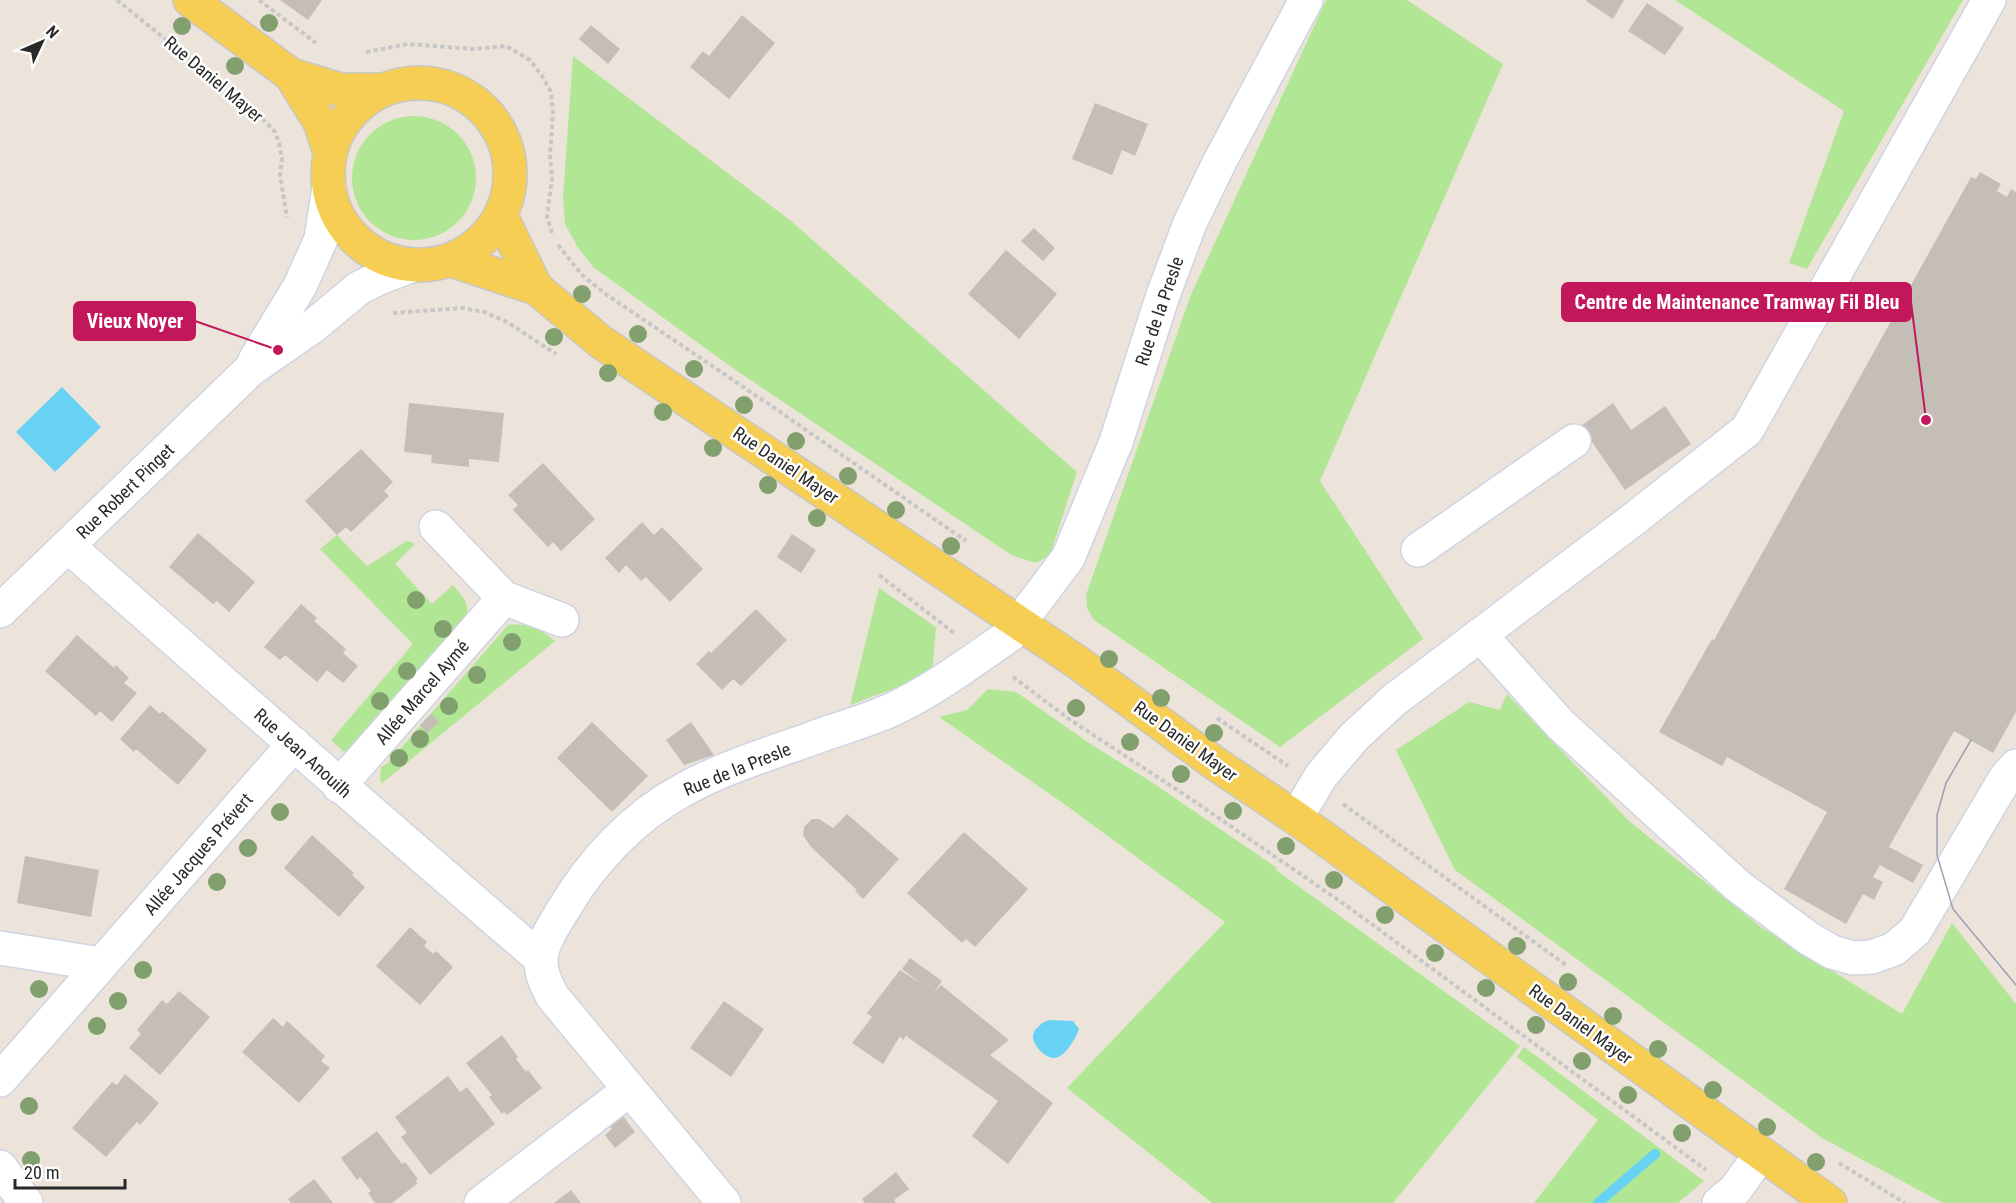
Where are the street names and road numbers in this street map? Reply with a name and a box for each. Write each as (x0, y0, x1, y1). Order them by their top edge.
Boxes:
street label: Rue Daniel Mayer (160, 32, 268, 127)
street label: Rue de la Presle (1131, 254, 1187, 368)
street label: Rue Daniel Mayer (729, 422, 843, 508)
street label: Rue Robert Pinget (72, 439, 178, 543)
street label: Allée Marcel Aymé (371, 635, 473, 749)
street label: Rue Daniel Mayer (1130, 696, 1242, 786)
street label: Rue Jean Anouilh (250, 704, 356, 802)
street label: Rue de la Presle (680, 738, 794, 800)
street label: Allée Jacques Prévert (139, 789, 257, 919)
street label: Rue Daniel Mayer (1525, 979, 1637, 1069)

